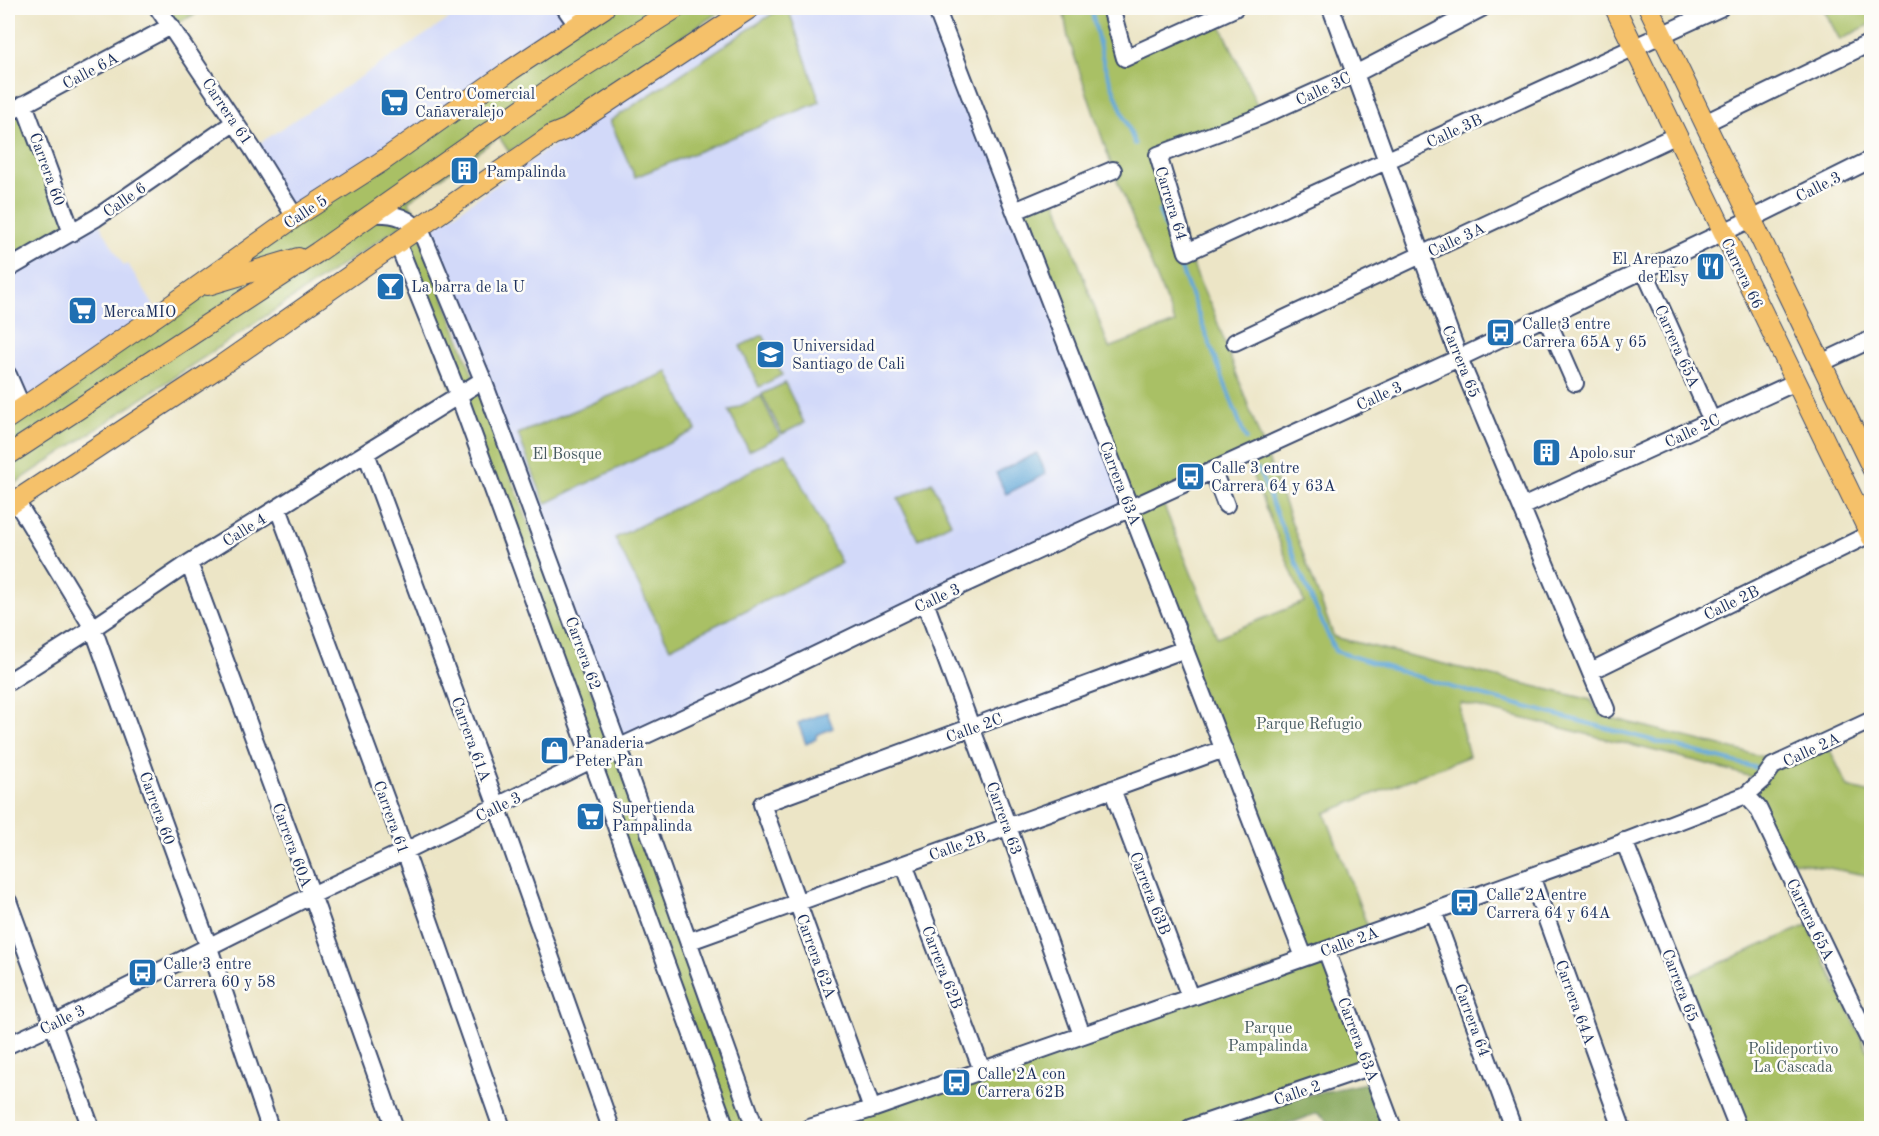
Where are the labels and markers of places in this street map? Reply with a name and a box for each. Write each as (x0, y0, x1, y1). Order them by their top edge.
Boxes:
supermarket icon: Centro Comercial Cañaveralejo (378, 86, 410, 118)
place label: Centro Comercial Cañaveralejo (415, 87, 535, 121)
building icon: Pampalinda (449, 155, 481, 187)
place label: Pampalinda (486, 165, 567, 181)
restaurant icon: El Arepazo de Elsy (1694, 251, 1726, 283)
place label: El Arepazo de Elsy (1612, 252, 1690, 286)
bar icon: La barra de la U (374, 270, 406, 302)
place label: La barra de la U (411, 280, 526, 296)
supermarket icon: MercaMIO (66, 295, 98, 327)
place label: MercaMIO (103, 305, 176, 321)
bus stop icon: Calle 3 entre Carrera 65A y 65 (1485, 316, 1517, 348)
place label: Calle 3 entre Carrera 65A y 65 (1522, 317, 1647, 351)
school or university icon: Universidad Santiago de Cali (755, 338, 787, 370)
place label: Universidad Santiago de Cali (792, 339, 905, 373)
building icon: Apolo sur (1531, 436, 1563, 468)
place label: Apolo sur (1568, 446, 1636, 462)
bus stop icon: Calle 3 entre Carrera 64 y 63A (1174, 460, 1206, 492)
place label: Calle 3 entre Carrera 64 y 63A (1211, 461, 1336, 495)
shop icon: Panaderia Peter Pan (538, 735, 570, 767)
place label: Panaderia Peter Pan (575, 736, 644, 770)
supermarket icon: Supertienda Pampalinda (575, 800, 607, 832)
place label: Supertienda Pampalinda (612, 801, 695, 835)
bus stop icon: Calle 2A entre Carrera 64 y 64A (1449, 887, 1481, 919)
place label: Calle 2A entre Carrera 64 y 64A (1486, 888, 1611, 922)
bus stop icon: Calle 3 entre Carrera 60 y 58 (126, 956, 158, 988)
place label: Calle 3 entre Carrera 60 y 58 (163, 957, 276, 991)
bus stop icon: Calle 2A con Carrera 62B (940, 1066, 972, 1098)
place label: Calle 2A con Carrera 62B (977, 1067, 1066, 1101)

